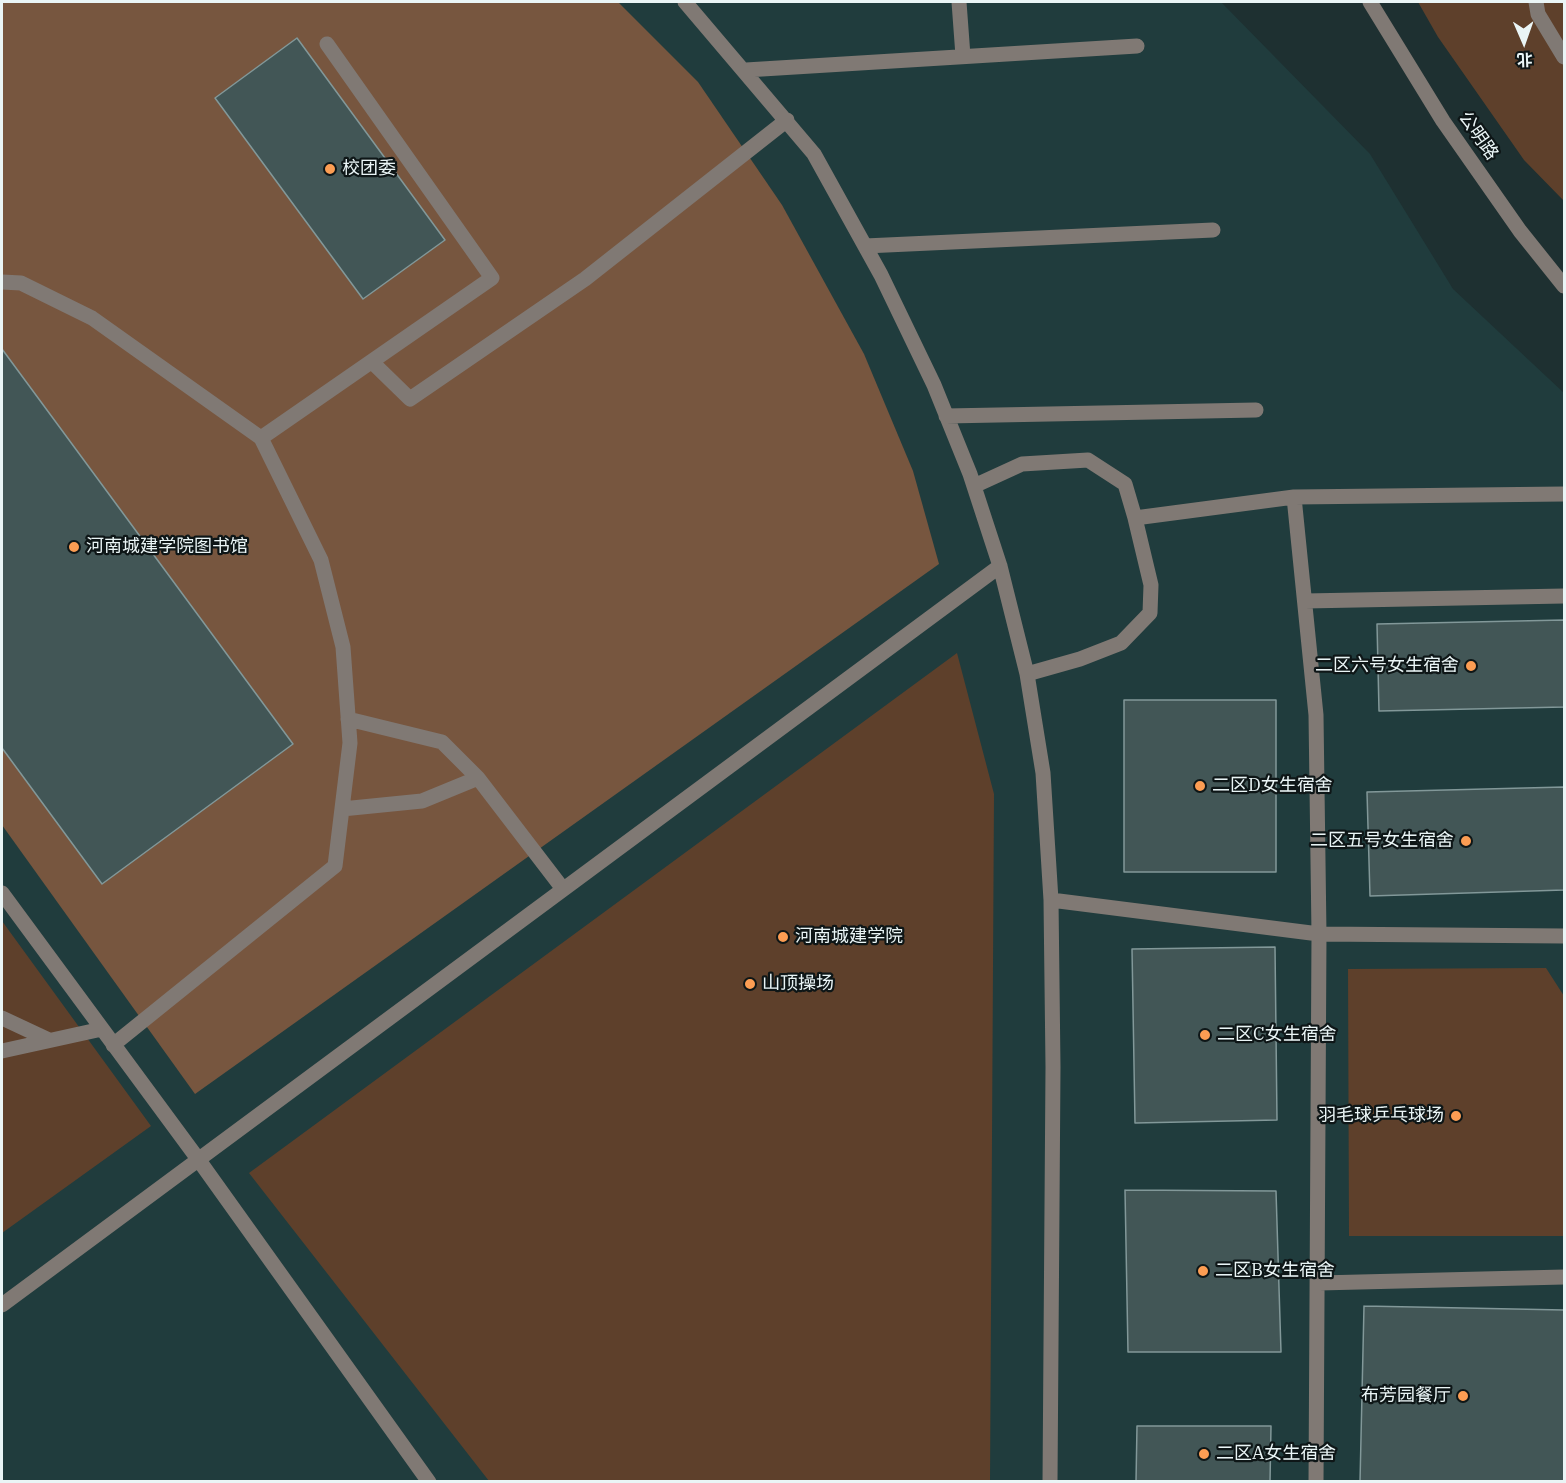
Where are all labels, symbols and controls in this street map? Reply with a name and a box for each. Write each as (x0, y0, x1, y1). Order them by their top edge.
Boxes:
north arrow (1494, 12, 1554, 72)
text: 北 (1516, 50, 1533, 70)
street label: 公明路 (1454, 108, 1502, 164)
place label: 校团委 (342, 158, 396, 180)
marker: 校团委 (323, 162, 337, 176)
place label: 河南城建学院图书馆 (86, 536, 248, 558)
marker: 河南城建学院图书馆 (67, 540, 81, 554)
place label: 二区六号女生宿舍 (1315, 655, 1459, 677)
marker: 二区六号女生宿舍 (1464, 659, 1478, 673)
place label: 二区D女生宿舍 (1212, 775, 1333, 797)
marker: 二区D女生宿舍 (1193, 779, 1207, 793)
place label: 二区五号女生宿舍 (1310, 830, 1454, 852)
marker: 二区五号女生宿舍 (1459, 834, 1473, 848)
place label: 河南城建学院 (795, 926, 903, 948)
marker: 河南城建学院 (776, 930, 790, 944)
place label: 山顶操场 (762, 973, 834, 995)
marker: 山顶操场 (743, 977, 757, 991)
place label: 二区C女生宿舍 (1217, 1024, 1337, 1046)
marker: 二区C女生宿舍 (1198, 1028, 1212, 1042)
place label: 羽毛球乒乓球场 (1318, 1105, 1444, 1127)
marker: 羽毛球乒乓球场 (1449, 1109, 1463, 1123)
place label: 二区B女生宿舍 (1215, 1260, 1335, 1282)
marker: 二区B女生宿舍 (1196, 1264, 1210, 1278)
place label: 布芳园餐厅 (1361, 1385, 1451, 1407)
marker: 布芳园餐厅 (1456, 1389, 1470, 1403)
place label: 二区A女生宿舍 (1216, 1443, 1336, 1465)
marker: 二区A女生宿舍 (1197, 1447, 1211, 1461)

